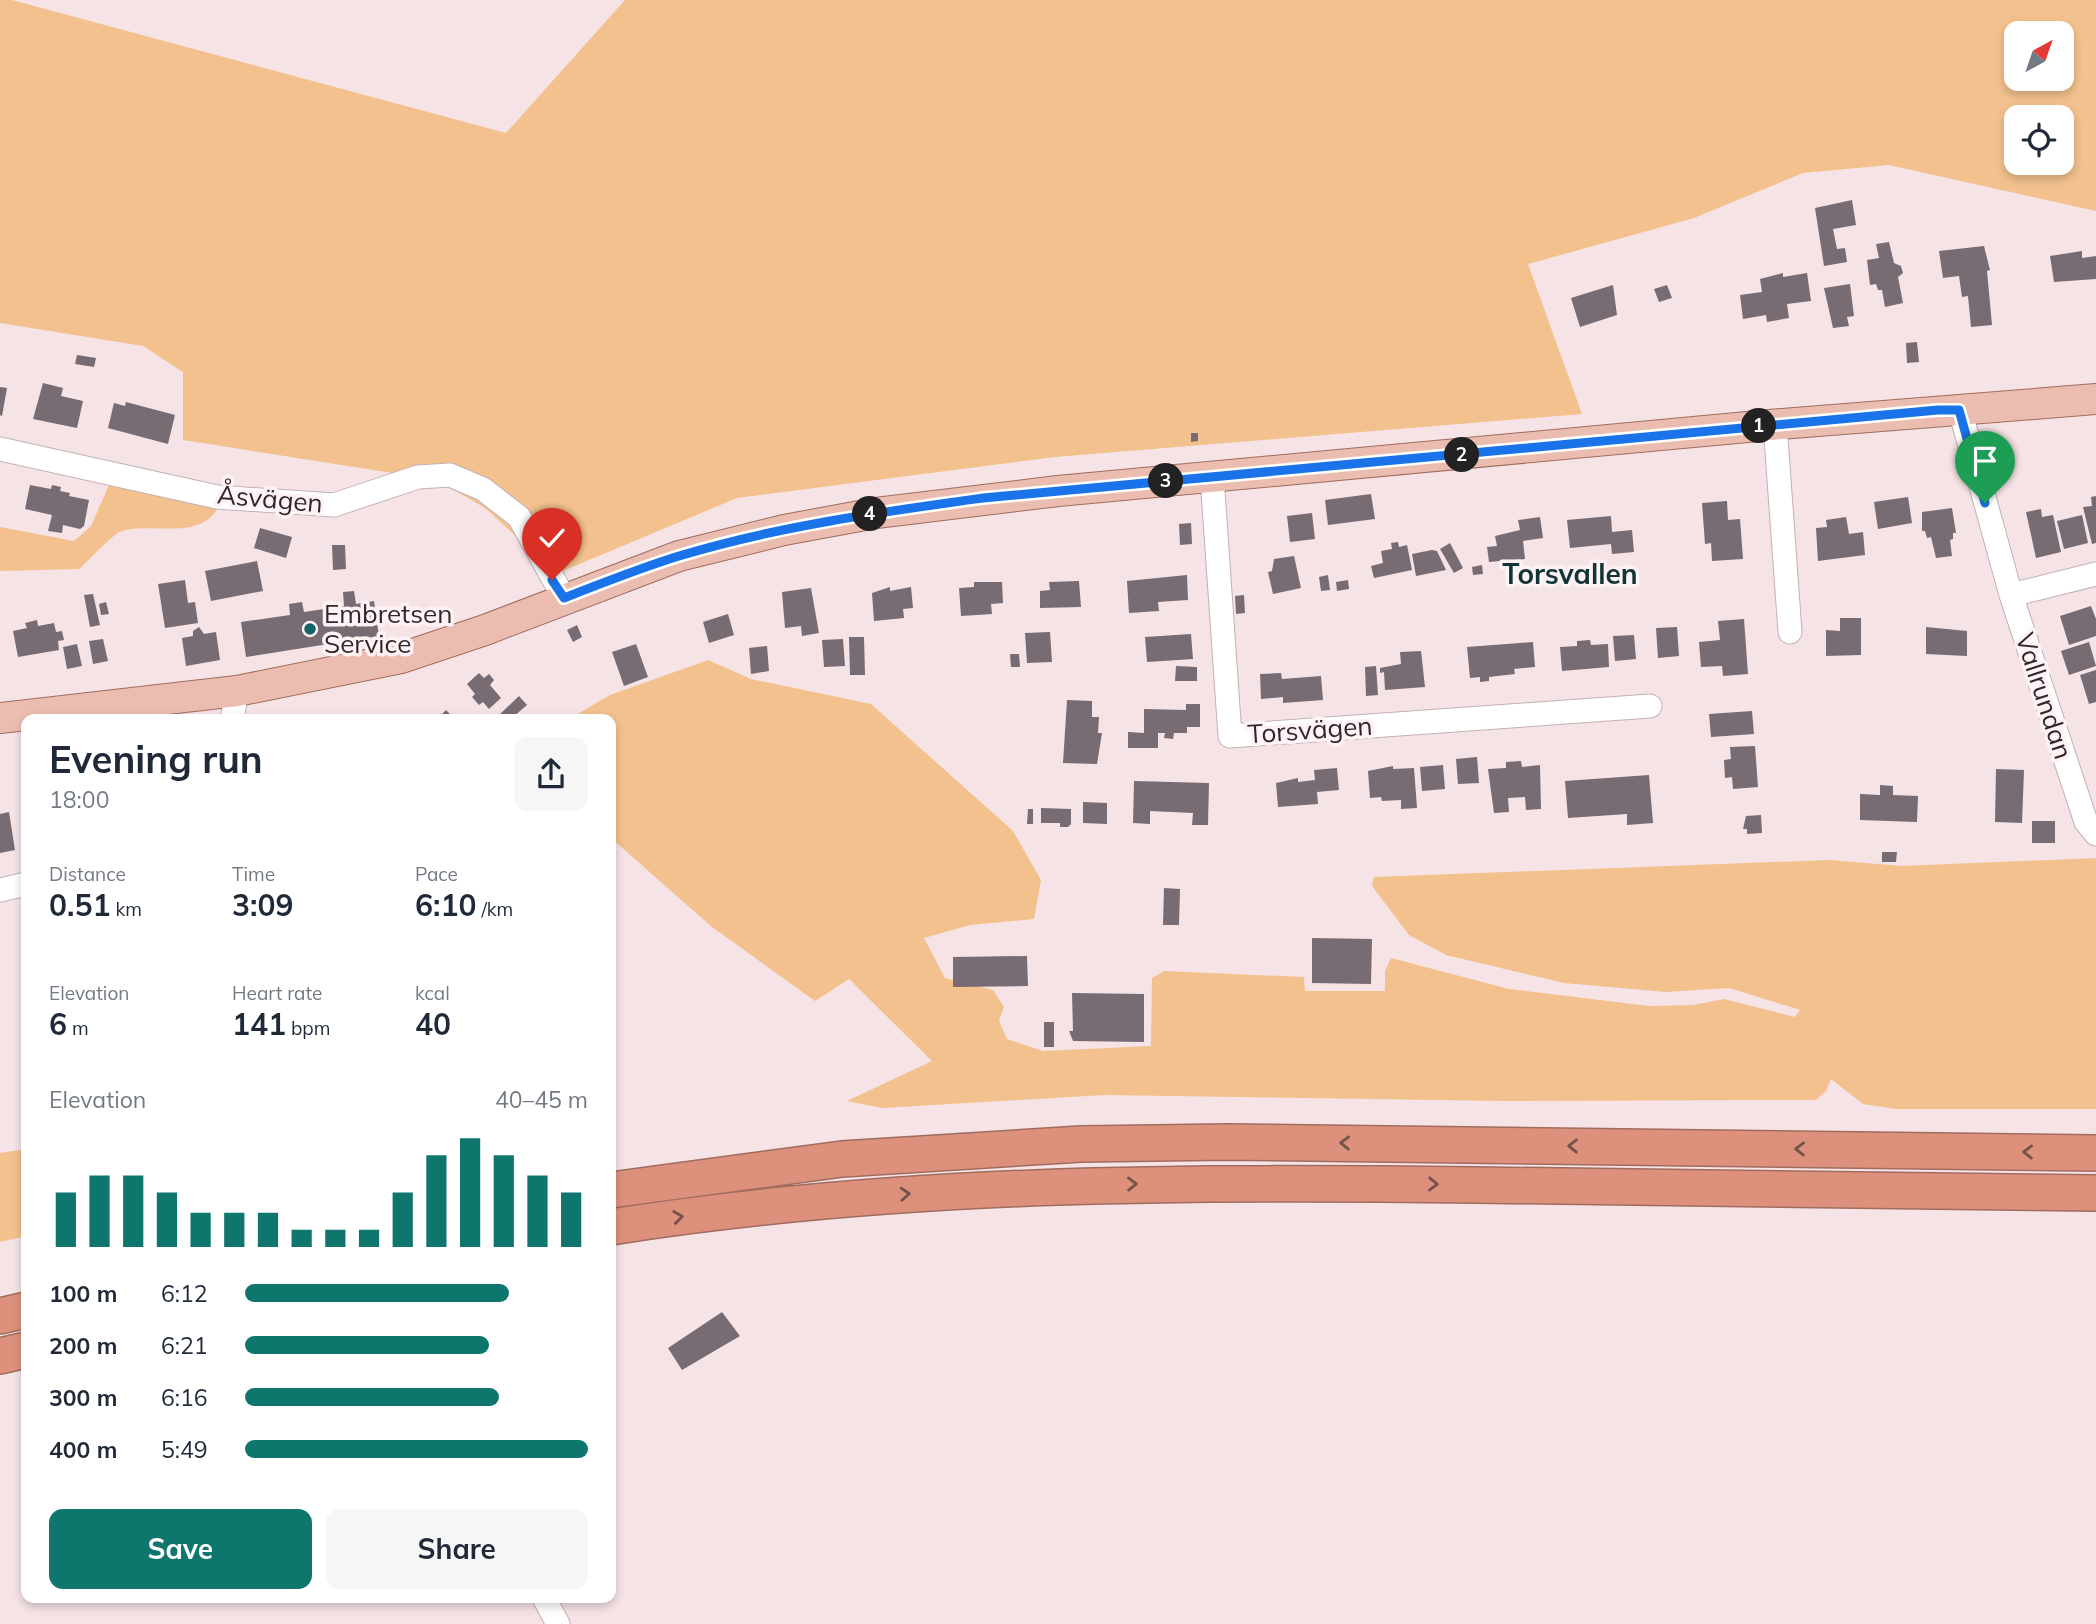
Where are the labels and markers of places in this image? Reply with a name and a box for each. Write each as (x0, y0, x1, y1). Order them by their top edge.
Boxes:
pin: 1 (1742, 408, 1776, 444)
pin (1955, 431, 2015, 503)
pin: 2 (1444, 438, 1480, 472)
pin: 3 (1148, 463, 1184, 498)
pin: 4 (852, 496, 888, 532)
pin (522, 508, 582, 580)
place label: Embretsen Service (324, 597, 453, 660)
marker: Embretsen Service (302, 621, 318, 637)

